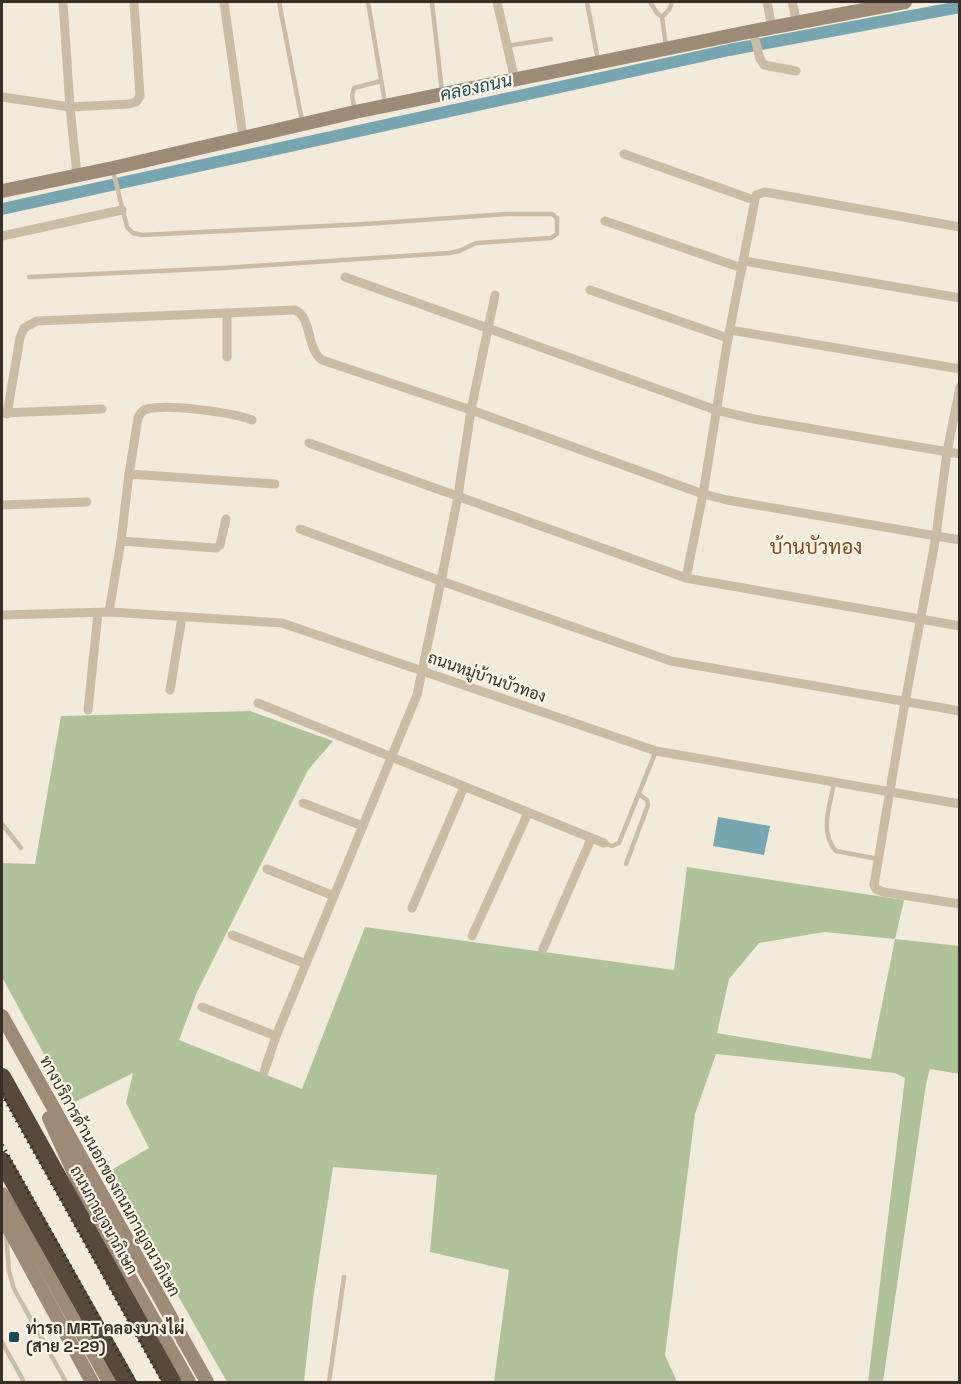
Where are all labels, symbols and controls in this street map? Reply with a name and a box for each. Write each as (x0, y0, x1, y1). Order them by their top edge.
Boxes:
water label: คลองถนน (438, 68, 515, 106)
district label: บ้านบัวทอง (770, 534, 862, 560)
street label: ถนนหมู่บ้านบัวทอง (425, 647, 549, 708)
street label: ทางบริการด้านนอกของถนนกาญจนาภิเษก (36, 1052, 184, 1300)
street label: ถนนกาญจนาภิเษก (66, 1162, 142, 1278)
place label: ท่ารถ MRT คลองบางไผ่ (สาย 2-29) (26, 1317, 184, 1357)
marker: ท่ารถ MRT คลองบางไผ่ (สาย 2-29) (7, 1330, 21, 1344)

